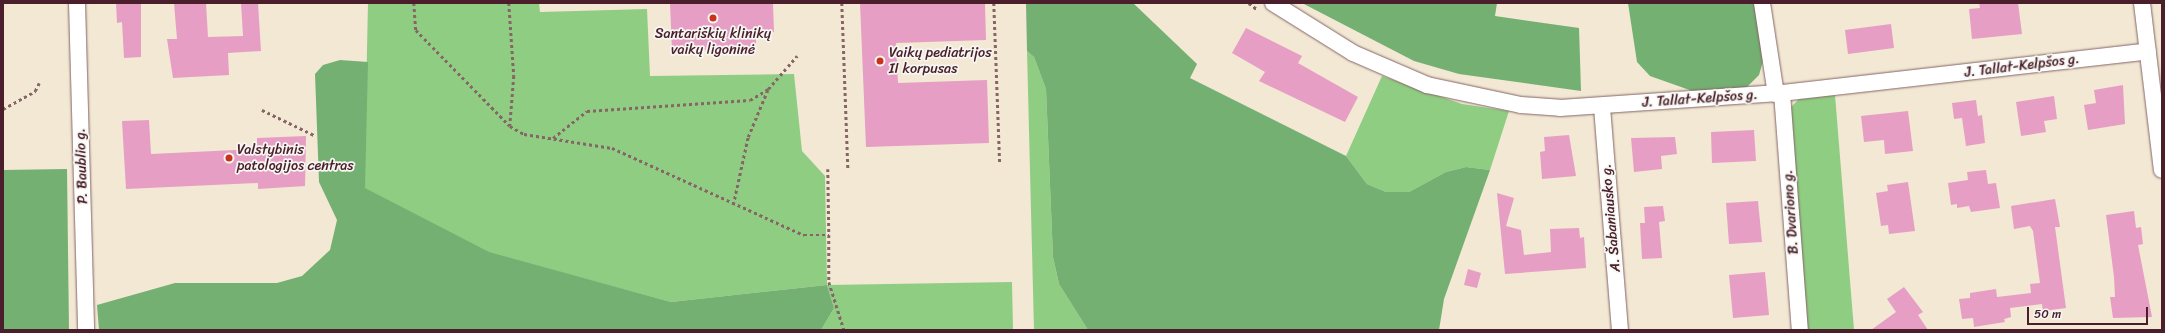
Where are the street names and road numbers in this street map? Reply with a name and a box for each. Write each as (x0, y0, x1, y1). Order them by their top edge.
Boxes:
street label: J. Tallat-Kelpšos g. (1963, 51, 2081, 81)
street label: J. Tallat-Kelpšos g. (1642, 87, 1758, 111)
street label: P. Baublio g. (72, 128, 92, 204)
street label: A. Šabaniausko g. (1598, 163, 1624, 273)
street label: B. Dvariono g. (1780, 169, 1802, 255)

